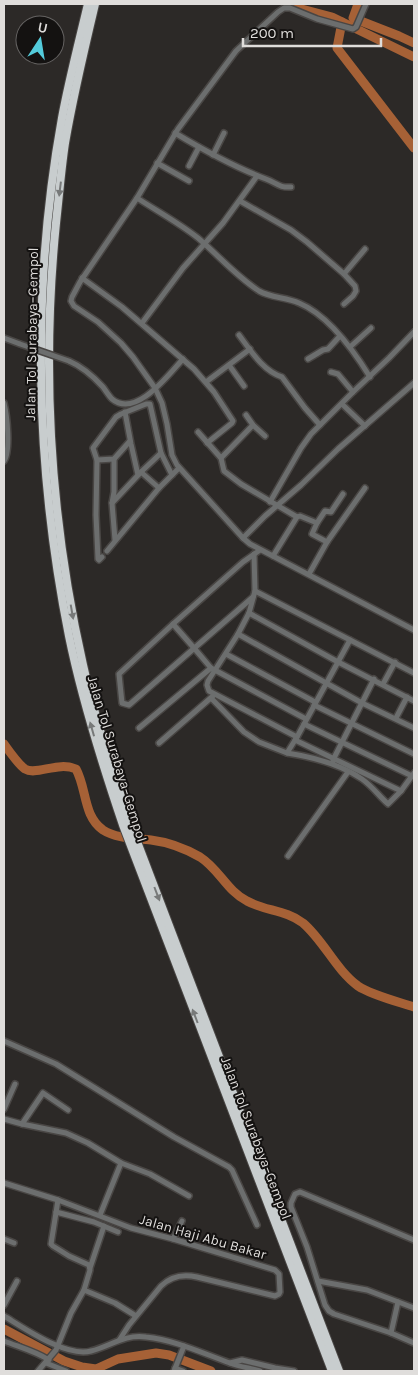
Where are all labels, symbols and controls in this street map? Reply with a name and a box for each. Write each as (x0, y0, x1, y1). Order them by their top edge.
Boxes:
north arrow (15, 15, 65, 65)
scale bar (243, 15, 380, 47)
text: U (36, 18, 49, 37)
text: 200 m (250, 24, 294, 42)
one-way arrow (56, 181, 64, 197)
street label: Jalan Tol Surabaya–Gempol (22, 247, 42, 421)
one-way arrow (69, 604, 77, 620)
street label: Jalan Tol Surabaya–Gempol (84, 674, 150, 844)
one-way arrow (87, 721, 95, 736)
one-way arrow (153, 887, 161, 902)
one-way arrow (191, 1008, 198, 1023)
street label: Jalan Tol Surabaya–Gempol (217, 1054, 295, 1222)
street label: Jalan Haji Abu Bakar (138, 1211, 269, 1263)

